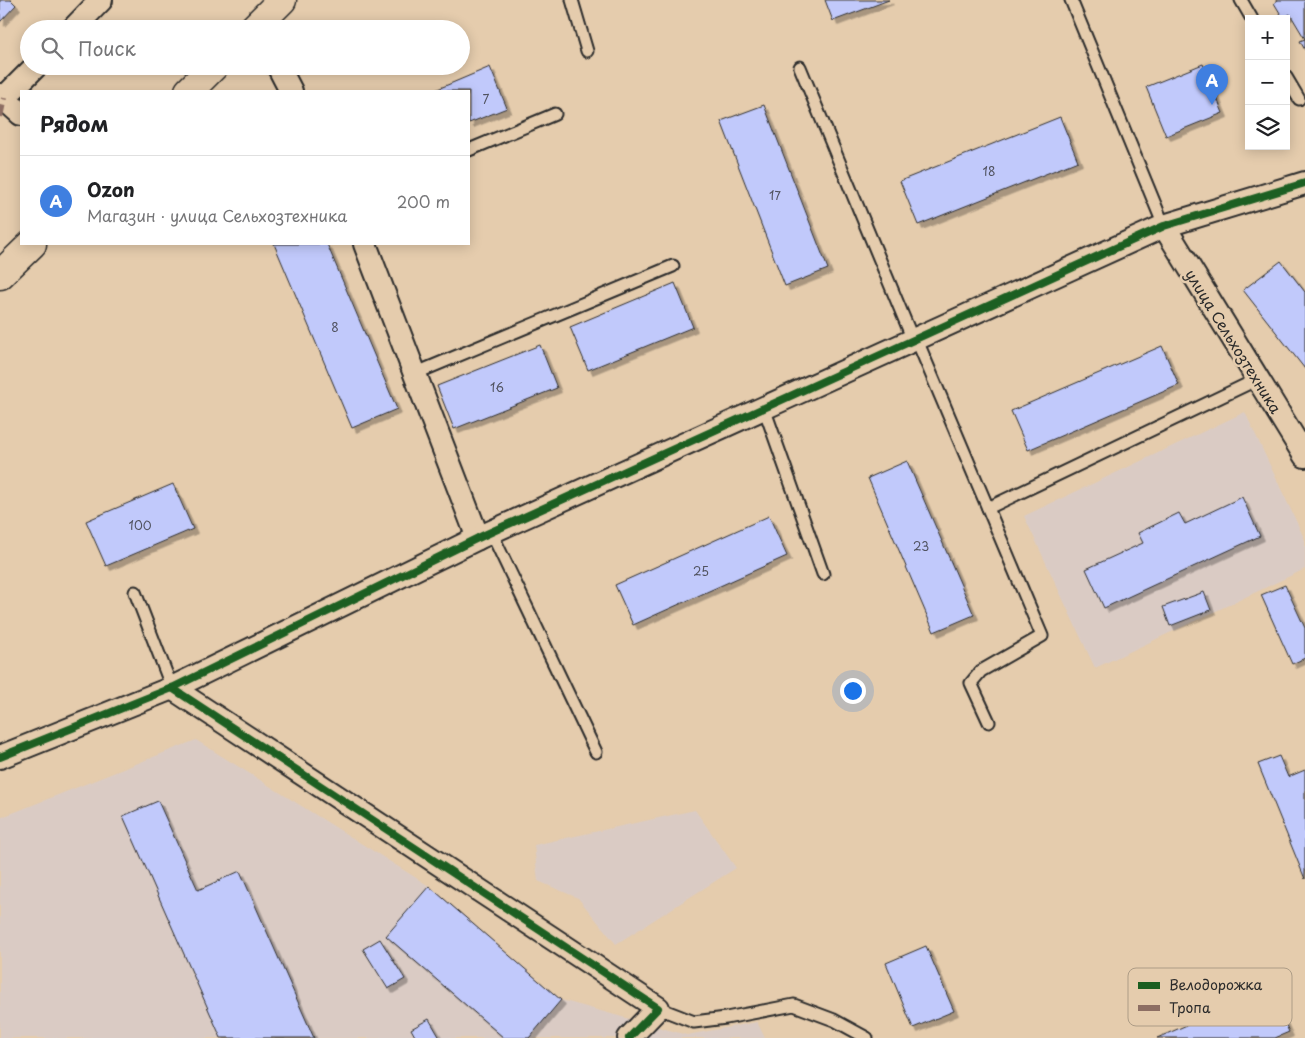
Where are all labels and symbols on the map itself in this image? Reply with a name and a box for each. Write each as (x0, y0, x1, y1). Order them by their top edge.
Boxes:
pin: A (1196, 64, 1228, 105)
house number: 7 (483, 90, 490, 108)
house number: 18 (983, 162, 995, 180)
house number: 17 (769, 186, 781, 204)
street label: улица Сельхозтехника (1180, 264, 1288, 418)
house number: 8 (331, 318, 339, 336)
house number: 16 (490, 378, 504, 396)
house number: 100 (129, 516, 152, 534)
house number: 23 (913, 537, 929, 555)
house number: 25 (693, 562, 709, 580)
your location (840, 678, 866, 704)
legend (1128, 968, 1292, 1026)
text: Велодорожка (1169, 974, 1263, 995)
text: Тропа (1169, 997, 1211, 1018)

